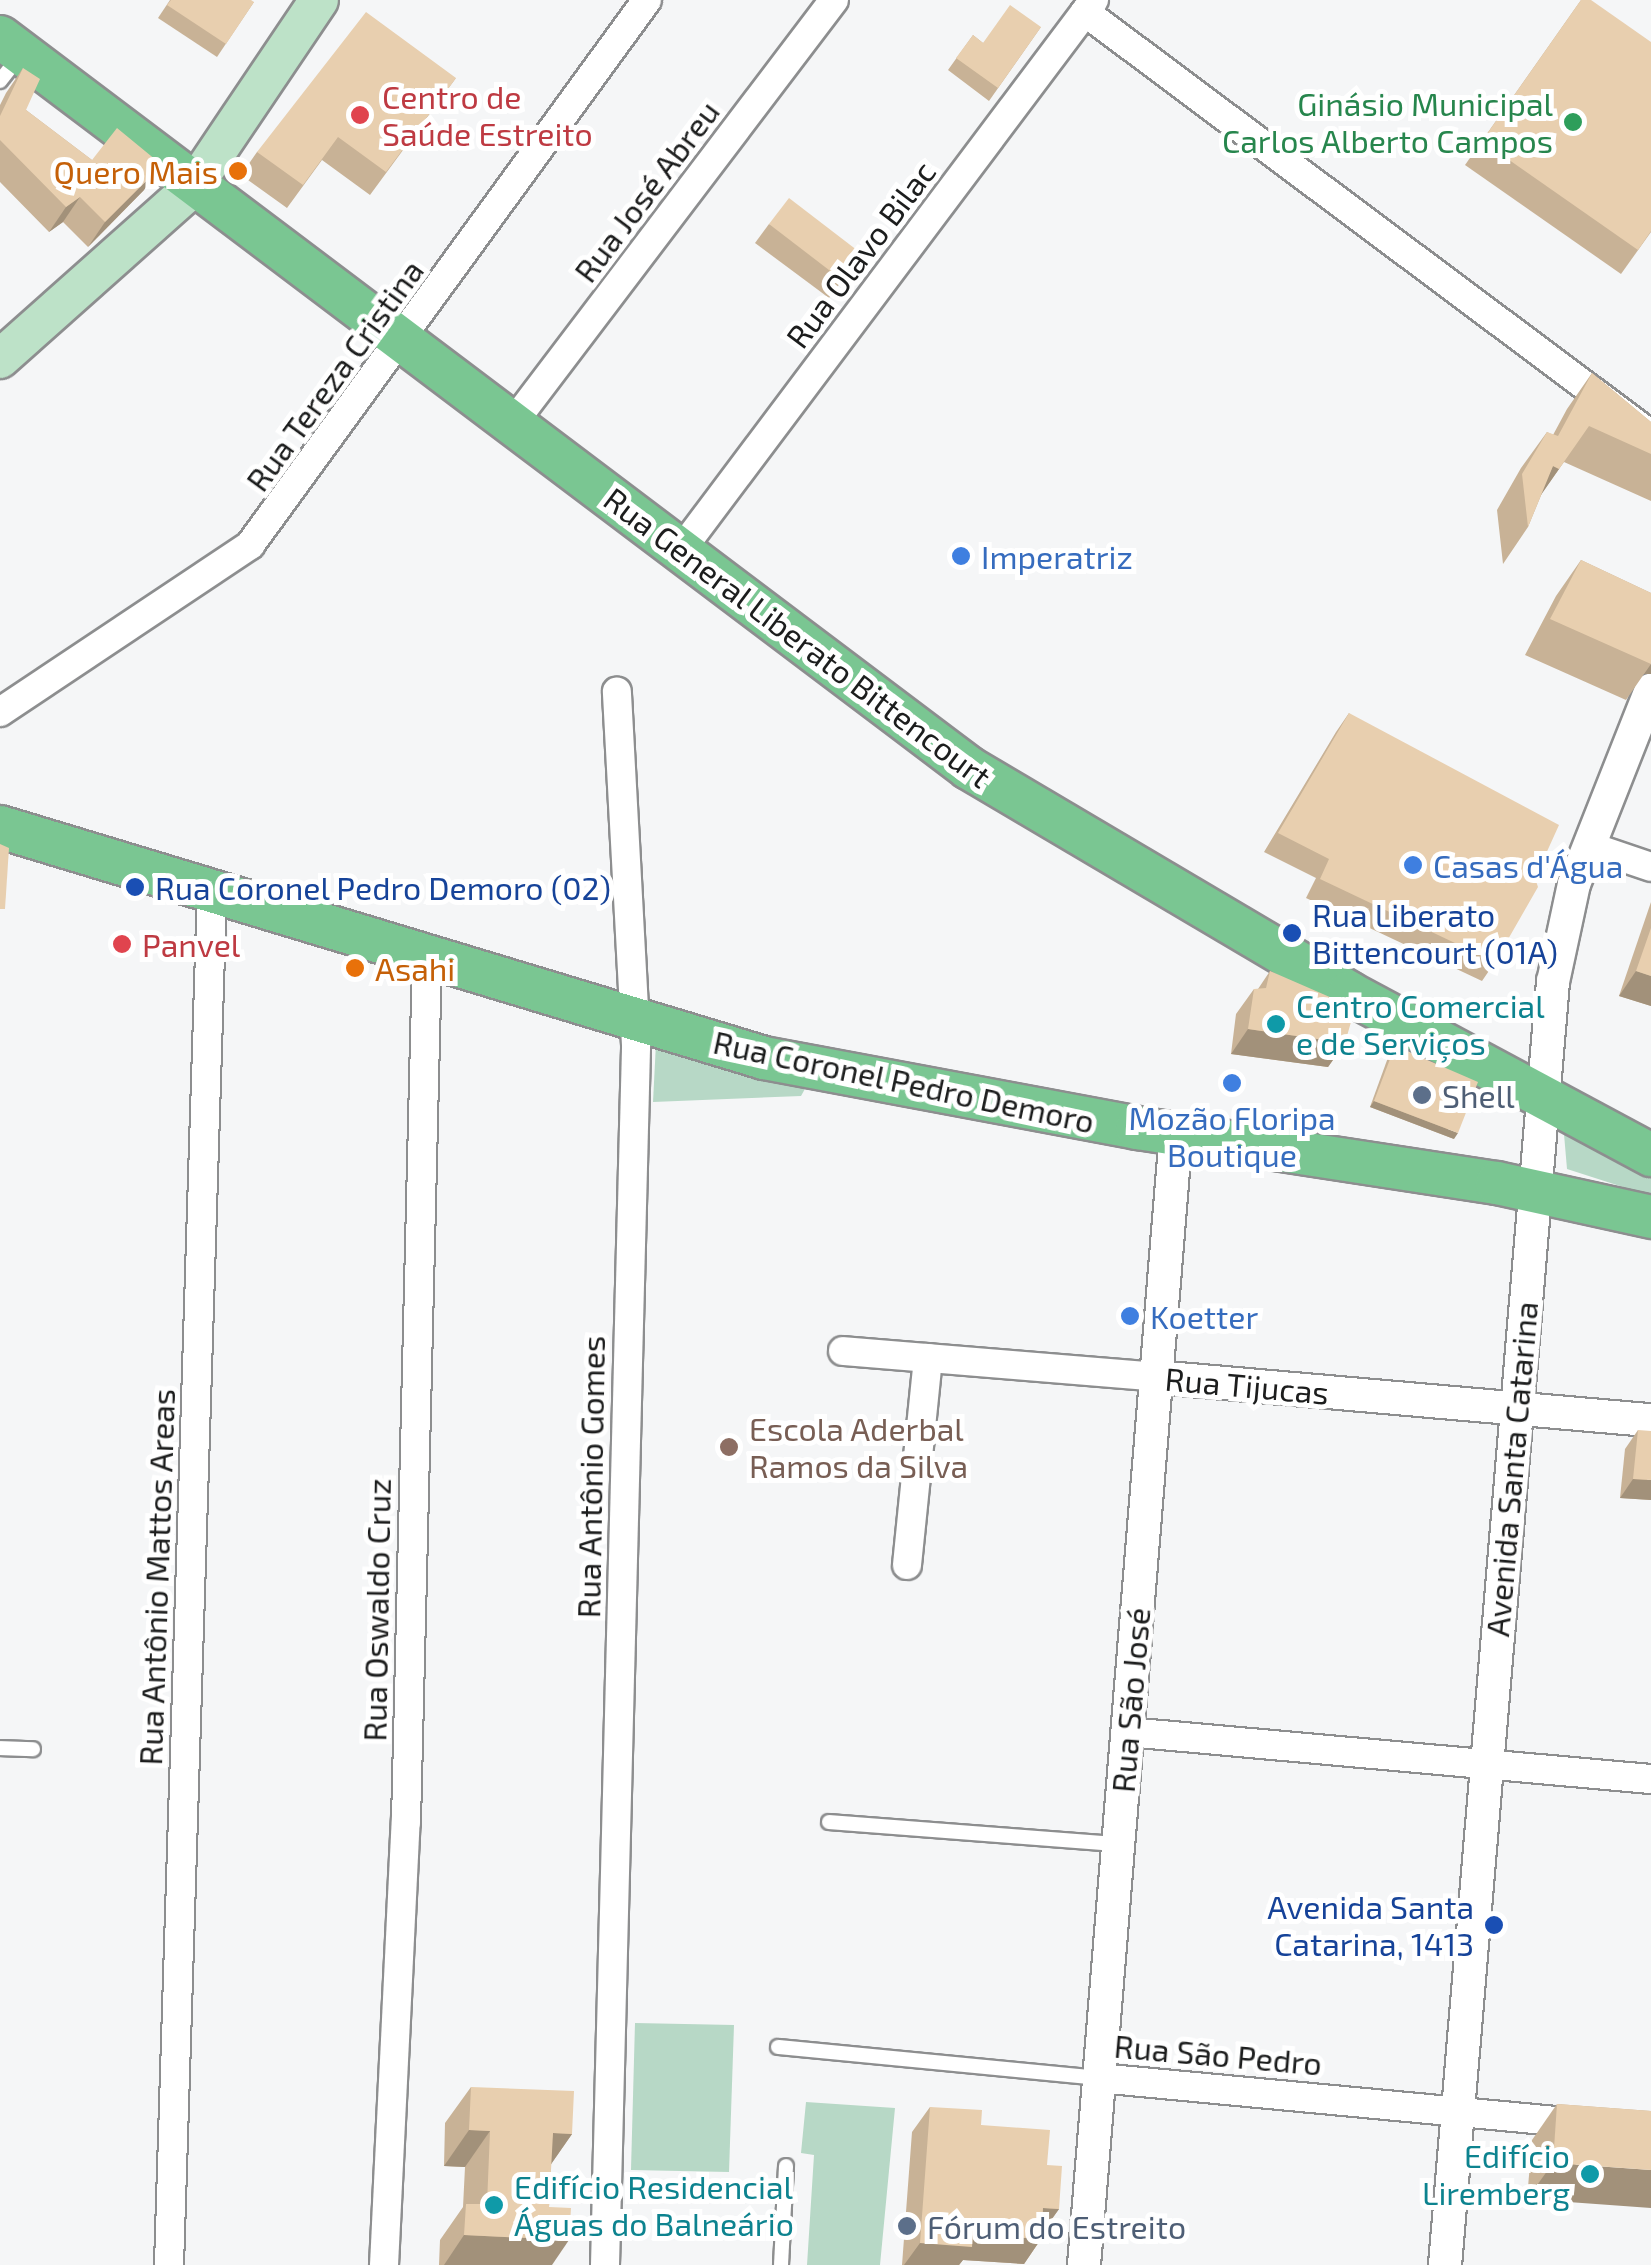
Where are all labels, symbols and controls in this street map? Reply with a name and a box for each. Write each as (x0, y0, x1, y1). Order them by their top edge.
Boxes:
place label: Centro de Saúde Estreito (382, 78, 593, 153)
place label: Ginásio Municipal Carlos Alberto Campos (1221, 85, 1553, 160)
street label: Rua José Abreu (565, 92, 727, 290)
marker: Centro de Saúde Estreito (347, 102, 373, 128)
marker: Ginásio Municipal Carlos Alberto Campos (1562, 111, 1584, 133)
place label: Quero Mais (54, 152, 218, 190)
street label: Rua Olavo Bilac (777, 153, 943, 355)
marker: Quero Mais (227, 160, 249, 182)
street label: Rua Tereza Cristina (237, 252, 431, 498)
street label: Rua General Liberato Bittencourt (597, 479, 999, 795)
place label: Imperatriz (981, 537, 1133, 575)
marker: Imperatriz (950, 545, 972, 567)
place label: Casas d'Água (1433, 846, 1623, 884)
marker: Casas d'Água (1402, 854, 1424, 876)
place label: Rua Coronel Pedro Demoro (02) (155, 868, 612, 906)
marker: Rua Coronel Pedro Demoro (02) (124, 876, 146, 898)
place label: Rua Liberato Bittencourt (01A) (1312, 896, 1558, 971)
marker: Rua Liberato Bittencourt (01A) (1281, 922, 1303, 944)
place label: Panvel (142, 925, 240, 963)
marker: Panvel (111, 933, 133, 955)
place label: Asahi (375, 949, 455, 987)
marker: Asahi (344, 957, 366, 979)
place label: Centro Comercial e de Serviços (1296, 987, 1545, 1062)
marker: Centro Comercial e de Serviços (1265, 1013, 1287, 1035)
street label: Rua Coronel Pedro Demoro (710, 1022, 1098, 1140)
marker: Mozão Floripa Boutique (1221, 1072, 1243, 1094)
place label: Shell (1442, 1076, 1515, 1114)
marker: Shell (1411, 1084, 1433, 1106)
place label: Mozão Floripa Boutique (1128, 1099, 1336, 1174)
place label: Koetter (1150, 1297, 1258, 1335)
street label: Avenida Santa Catarina (1477, 1300, 1545, 1638)
marker: Koetter (1119, 1305, 1141, 1327)
street label: Rua Antônio Gomes (568, 1335, 612, 1619)
street label: Rua Tijucas (1163, 1359, 1331, 1411)
street label: Rua Antônio Mattos Areas (130, 1387, 182, 1767)
place label: Escola Aderbal Ramos da Silva (749, 1410, 968, 1485)
marker: Escola Aderbal Ramos da Silva (718, 1436, 740, 1458)
street label: Rua Oswaldo Cruz (355, 1478, 397, 1742)
street label: Rua São José (1103, 1606, 1157, 1794)
place label: Avenida Santa Catarina, 1413 (1267, 1888, 1474, 1963)
marker: Avenida Santa Catarina, 1413 (1483, 1914, 1505, 1936)
street label: Rua São Pedro (1113, 2026, 1323, 2082)
place label: Edifício Liremberg (1422, 2137, 1570, 2212)
marker: Edifício Liremberg (1579, 2163, 1601, 2185)
place label: Edifício Residencial Águas do Balneário (514, 2168, 794, 2243)
marker: Edifício Residencial Águas do Balneário (483, 2194, 505, 2216)
place label: Fórum do Estreito (927, 2207, 1186, 2245)
marker: Fórum do Estreito (896, 2215, 918, 2237)

